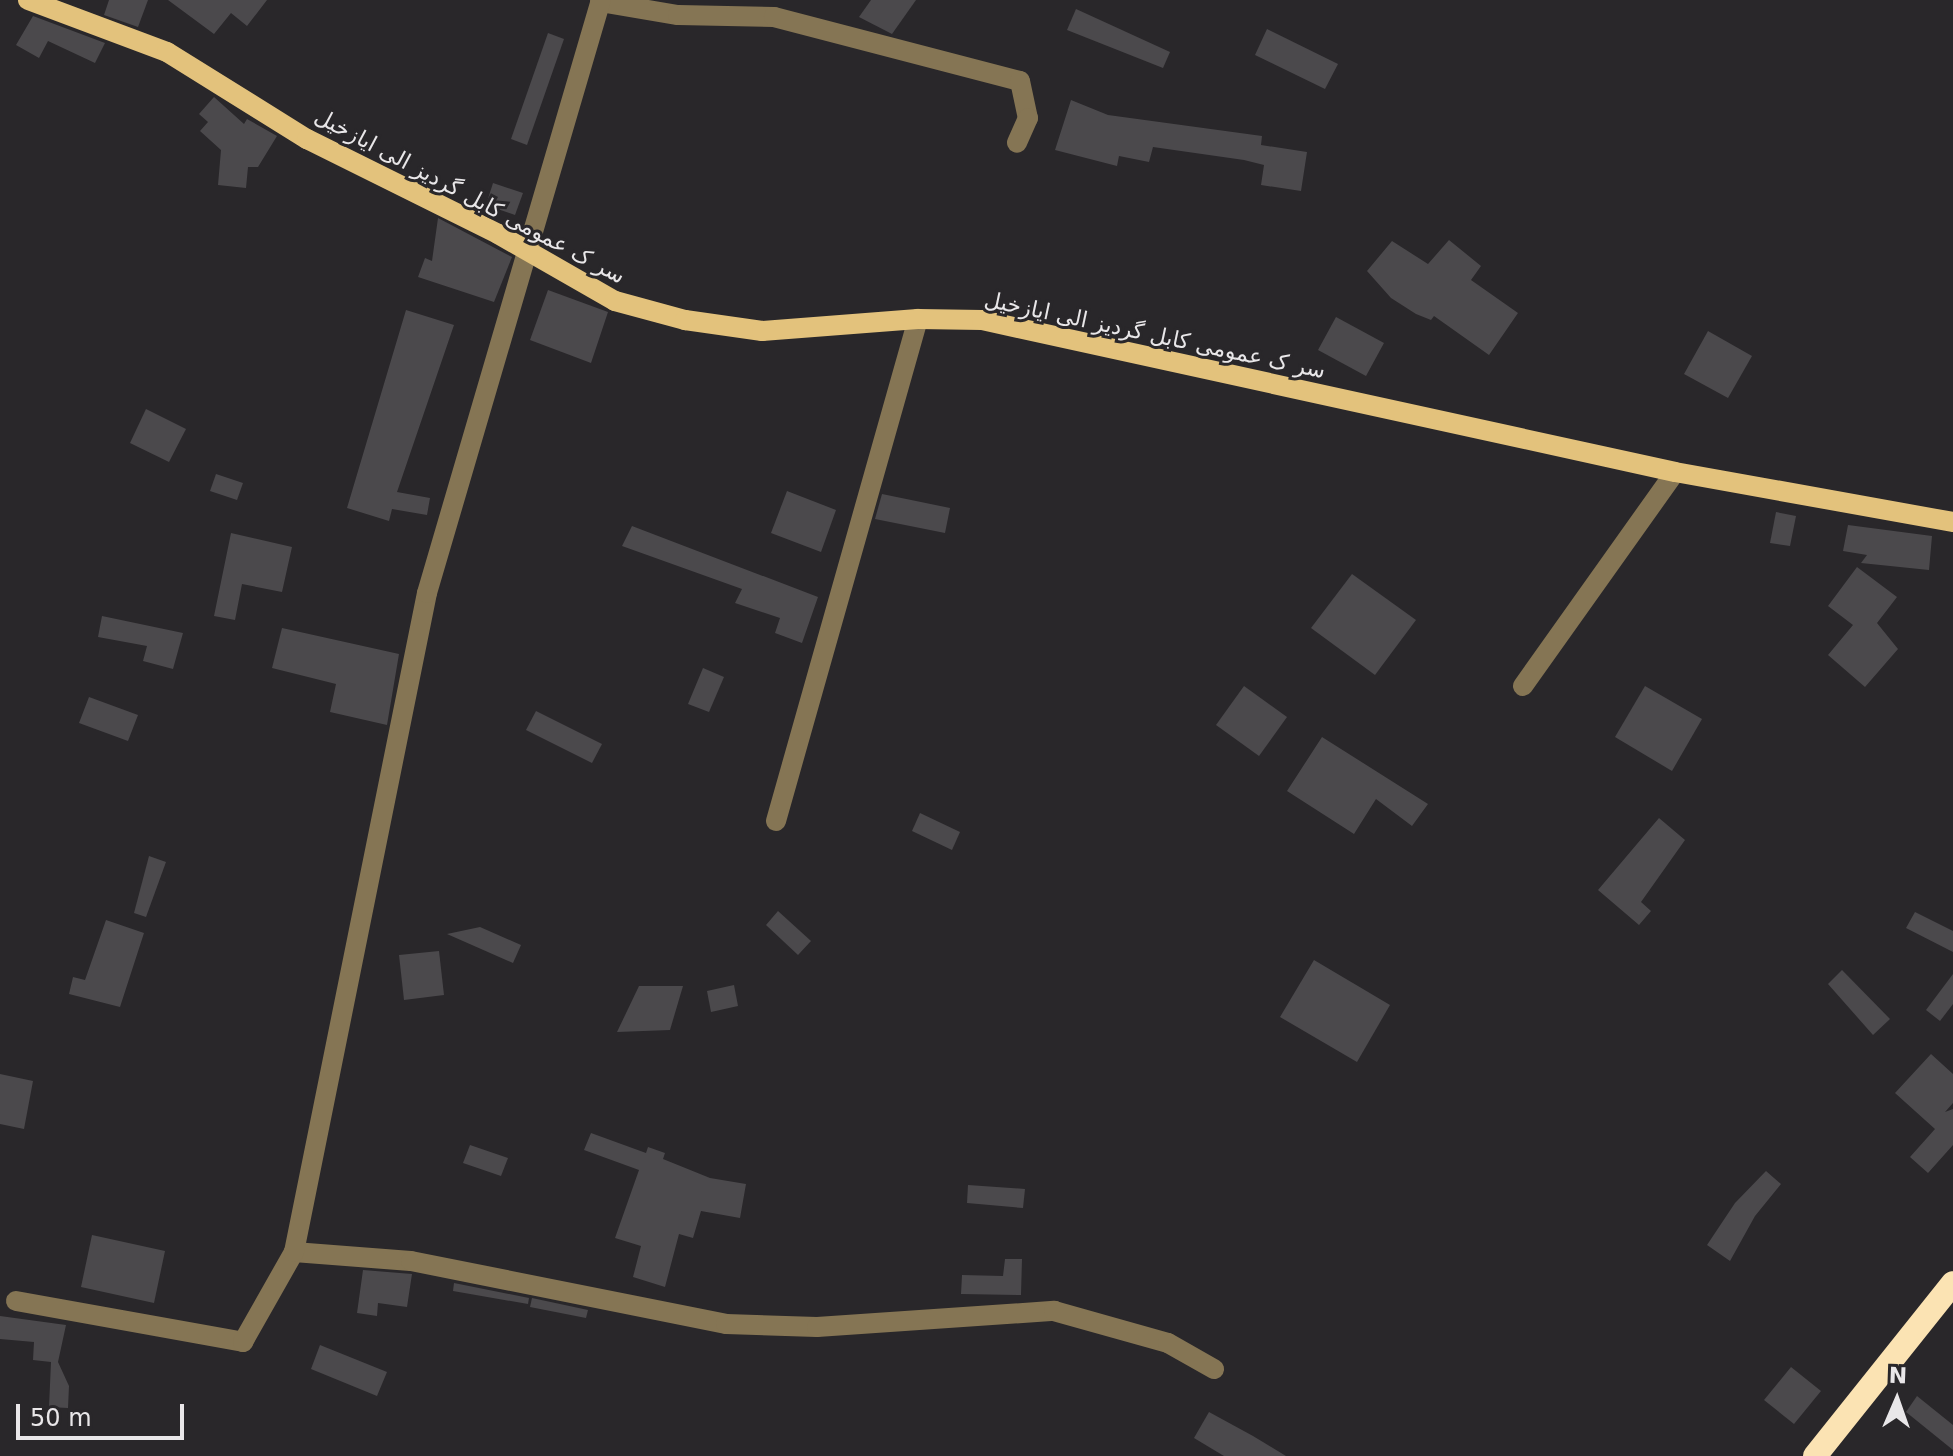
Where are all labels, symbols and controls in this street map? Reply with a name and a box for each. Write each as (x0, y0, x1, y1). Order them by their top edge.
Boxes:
street label: سر ک عمومی کابل گردیز الی ایازخیل (310, 103, 630, 289)
street label: سر ک عمومی کابل گردیز الی ایازخیل (982, 286, 1328, 384)
north arrow (1857, 1360, 1937, 1440)
text: N (1888, 1363, 1907, 1388)
scale bar (20, 1388, 188, 1438)
text: 50 m (30, 1404, 92, 1432)

